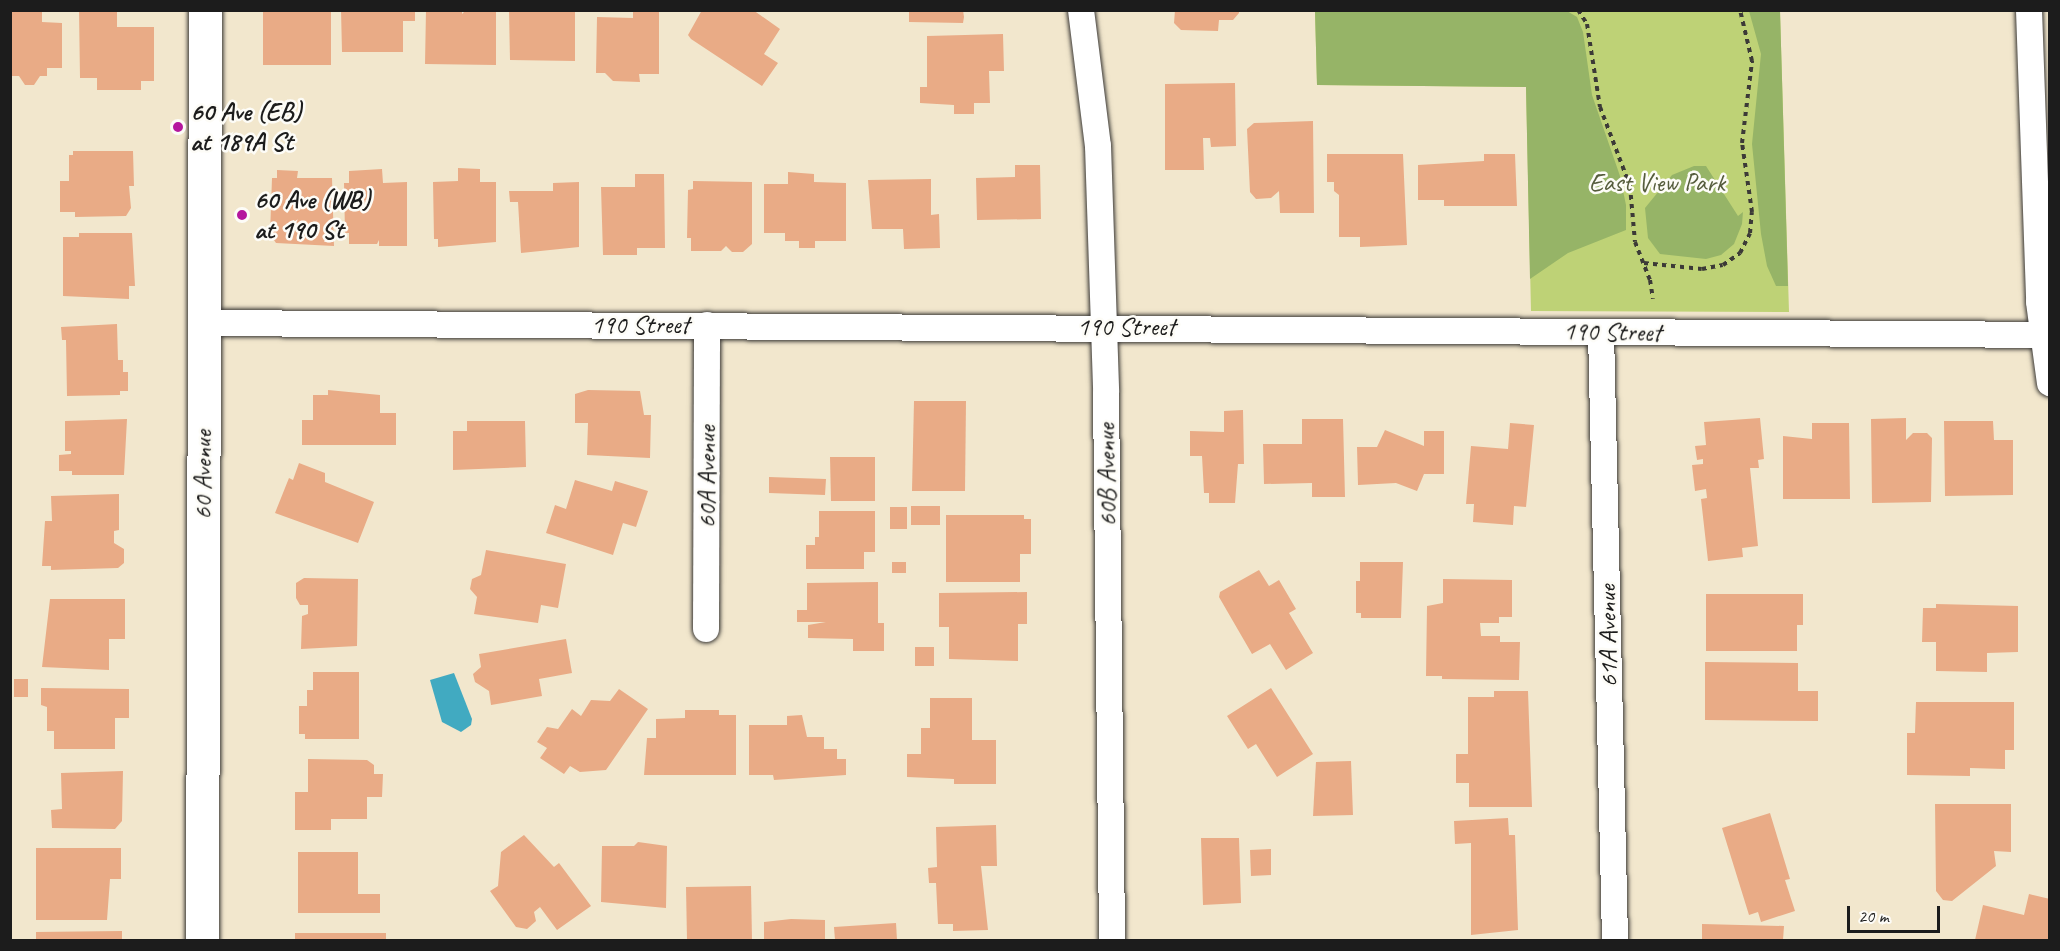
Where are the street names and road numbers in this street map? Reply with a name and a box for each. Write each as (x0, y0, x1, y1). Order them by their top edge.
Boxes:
street label: 190 Street (591, 309, 689, 341)
street label: 190 Street (1077, 311, 1175, 343)
street label: 190 Street (1563, 316, 1661, 348)
street label: 60B Avenue (1091, 423, 1123, 527)
street label: 60A Avenue (691, 426, 723, 528)
street label: 60 Avenue (187, 430, 219, 520)
street label: 61A Avenue (1592, 584, 1624, 688)

